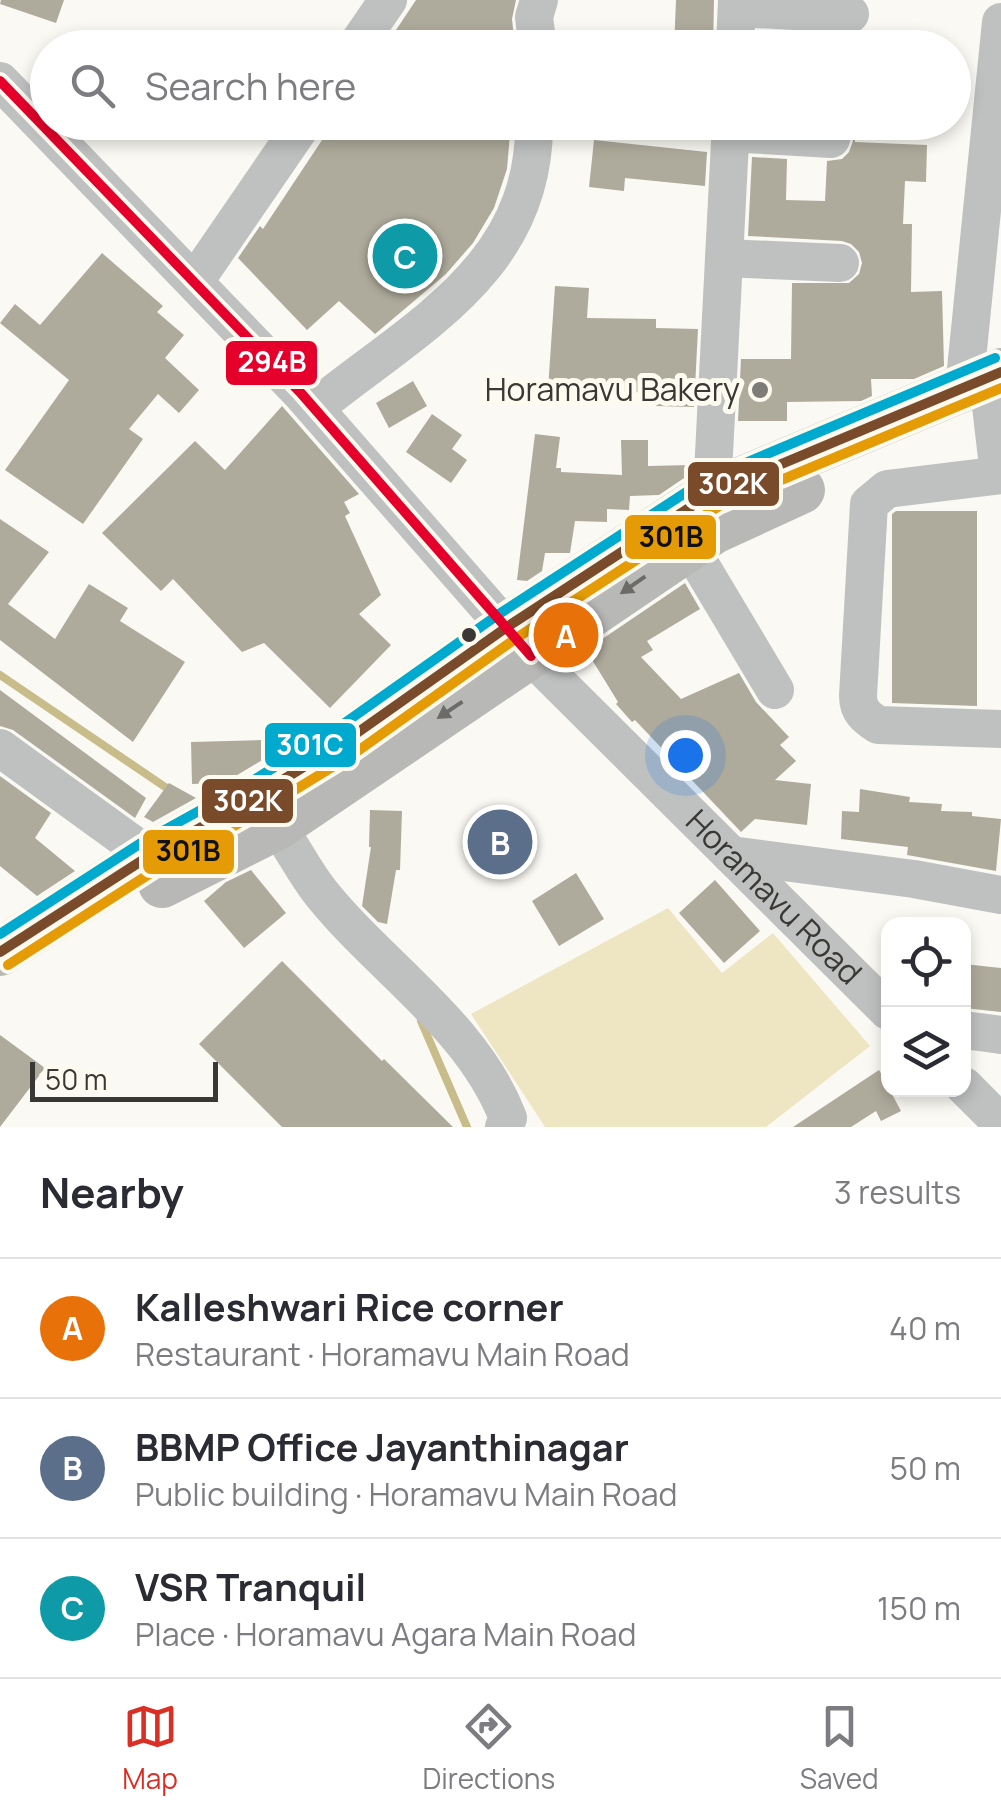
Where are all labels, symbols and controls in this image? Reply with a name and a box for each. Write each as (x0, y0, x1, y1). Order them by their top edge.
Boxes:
search box (30, 30, 971, 140)
icon: search (65, 58, 120, 113)
text: Search here (145, 59, 356, 111)
pin: C (372, 218, 438, 294)
line badge: 294B (224, 339, 319, 387)
text: 294B (238, 342, 306, 380)
place label: Horamavu Bakery (485, 367, 740, 411)
marker: Horamavu Bakery (749, 379, 771, 401)
line badge: 302K (686, 460, 781, 508)
text: 302K (698, 464, 769, 502)
line badge: 301B (623, 513, 718, 561)
text: 301B (639, 517, 703, 555)
one-way arrow (620, 575, 646, 594)
pin: A (534, 598, 598, 672)
unlabelled marker (459, 625, 479, 645)
one-way arrow (437, 700, 464, 719)
line badge: 301C (263, 721, 358, 769)
text: 301C (276, 725, 344, 763)
your location (660, 730, 711, 781)
line badge: 302K (200, 777, 295, 825)
text: 302K (213, 781, 284, 819)
street label: Horamavu Road (677, 799, 872, 994)
pin: B (468, 804, 532, 880)
line badge: 301B (141, 828, 236, 876)
text: 301B (156, 831, 220, 869)
map controls (881, 917, 971, 1097)
button: locate (881, 917, 971, 1007)
button: layers (881, 1007, 971, 1097)
scale bar (30, 1057, 218, 1102)
text: 50 m (45, 1060, 108, 1098)
text: Nearby (40, 1163, 184, 1221)
text: 3 results (834, 1170, 961, 1214)
text: Kalleshwari Rice corner (135, 1280, 564, 1332)
text: A (62, 1306, 83, 1350)
text: 40 m (889, 1306, 961, 1350)
text: Restaurant · Horamavu Main Road (135, 1332, 630, 1376)
text: BBMP Office Jayanthinagar (135, 1420, 629, 1472)
text: B (62, 1446, 83, 1490)
text: 50 m (889, 1446, 961, 1490)
text: Public building · Horamavu Main Road (135, 1472, 678, 1516)
text: VSR Tranquil (135, 1560, 366, 1612)
text: C (61, 1586, 84, 1630)
text: 150 m (877, 1586, 961, 1630)
text: Place · Horamavu Agara Main Road (135, 1612, 636, 1656)
tab: Map (122, 1699, 178, 1797)
tab: Directions (423, 1699, 555, 1797)
tab: Saved (800, 1699, 879, 1797)

